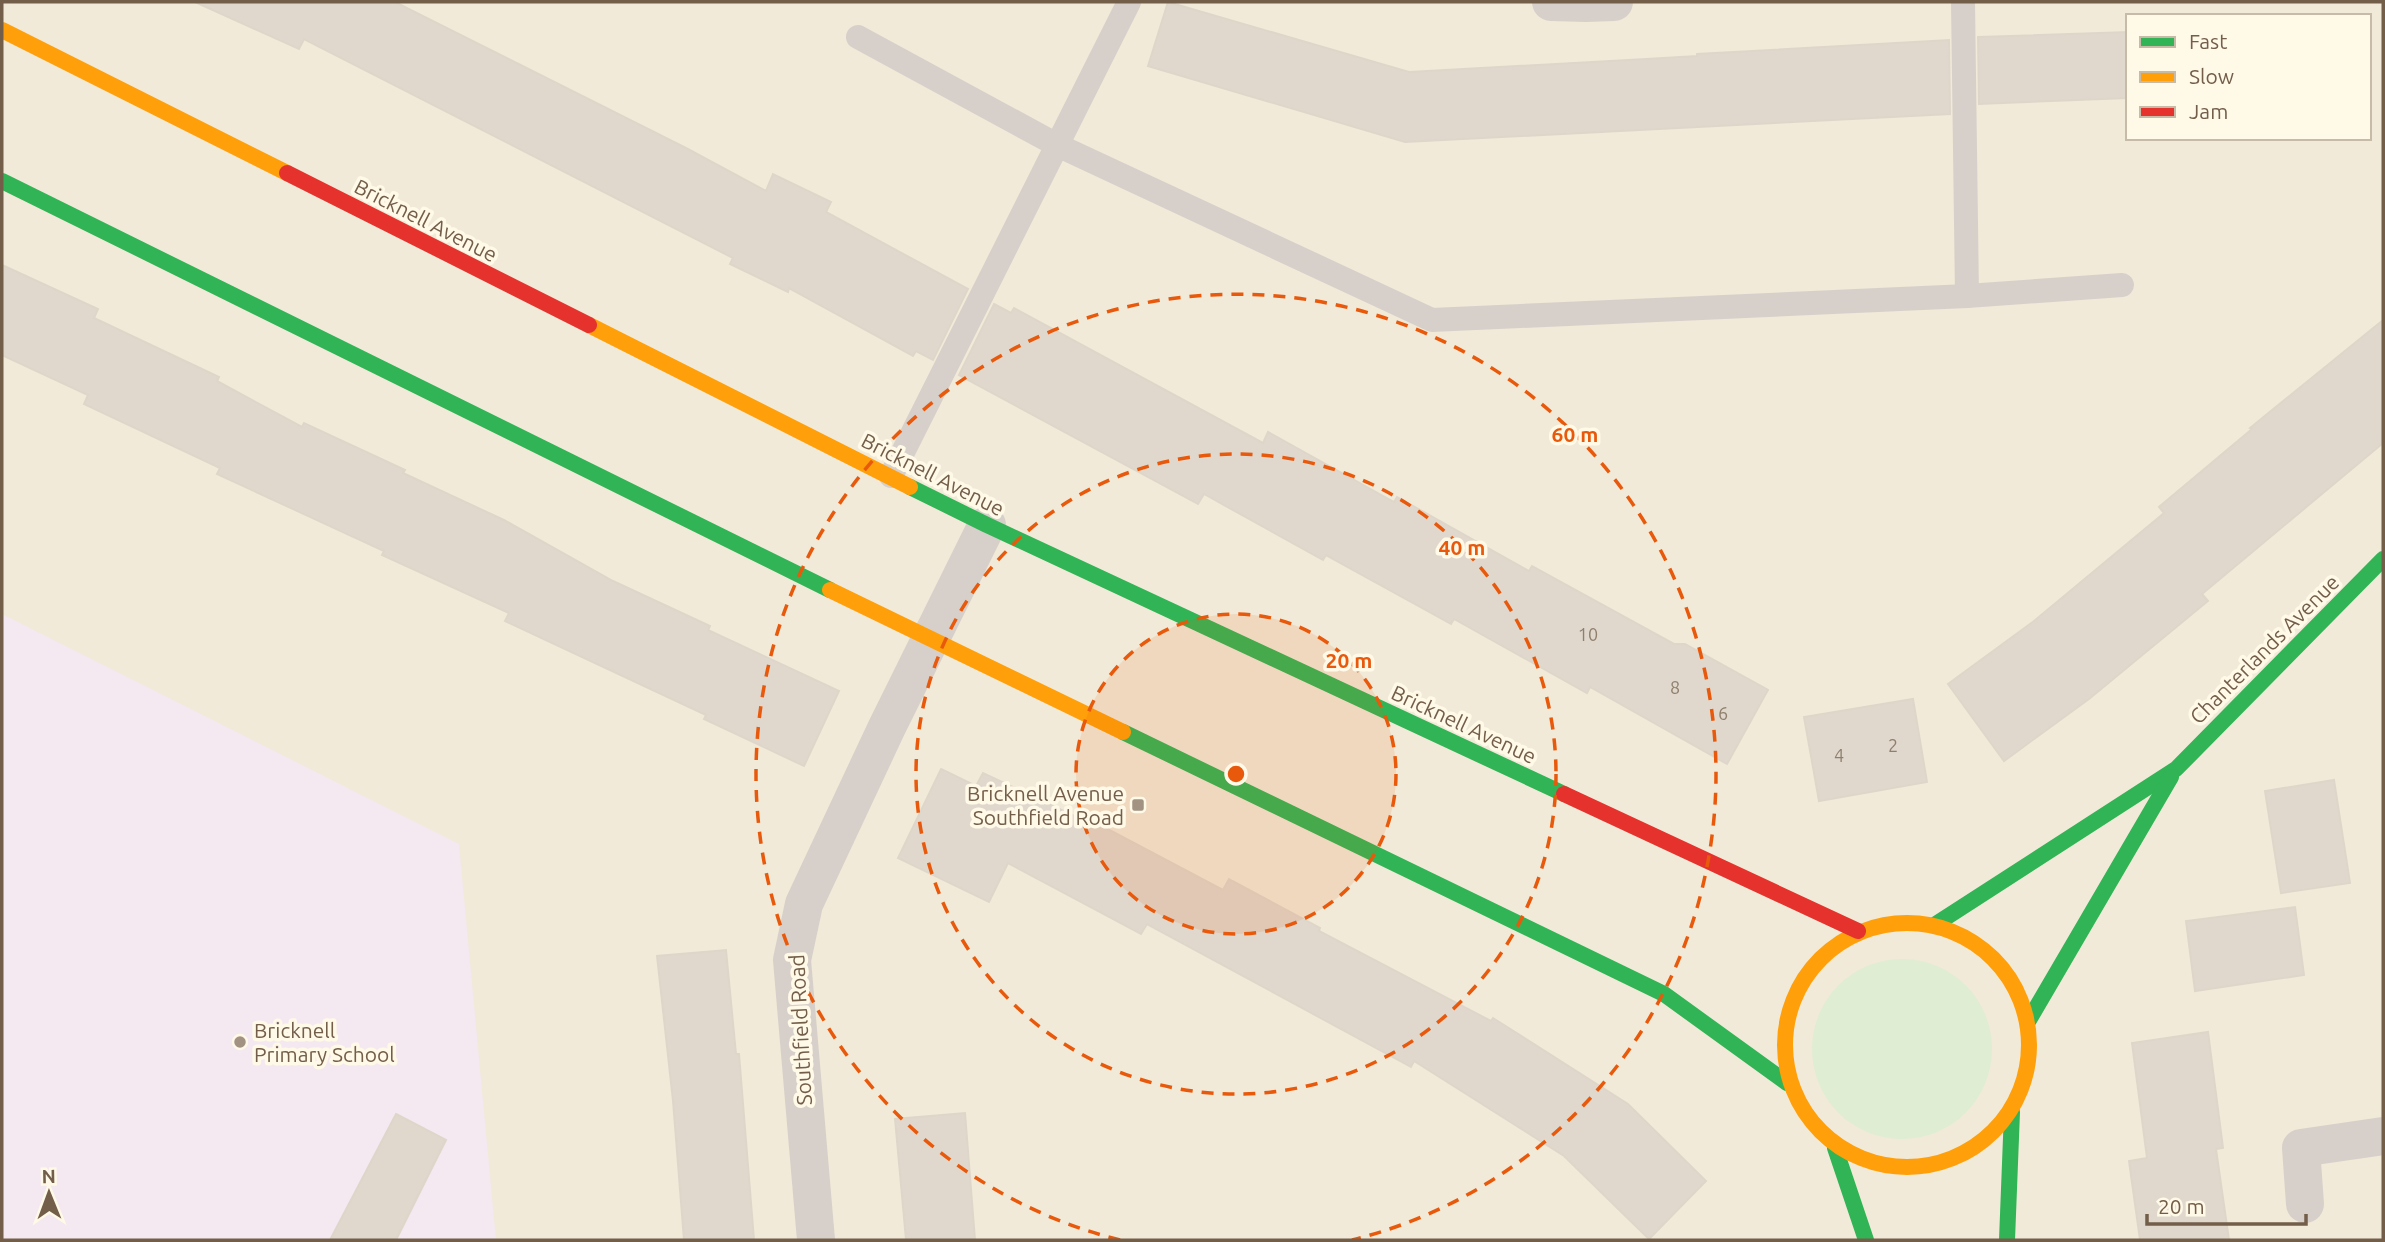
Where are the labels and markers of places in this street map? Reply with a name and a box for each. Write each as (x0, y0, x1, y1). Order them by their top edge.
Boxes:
centre of rings (1224, 762, 1248, 786)
place label: Bricknell Avenue Southfield Road (967, 781, 1124, 829)
marker: Bricknell Avenue Southfield Road (1130, 797, 1146, 813)
place label: Bricknell Primary School (254, 1018, 395, 1066)
marker: Bricknell Primary School (232, 1034, 248, 1050)

